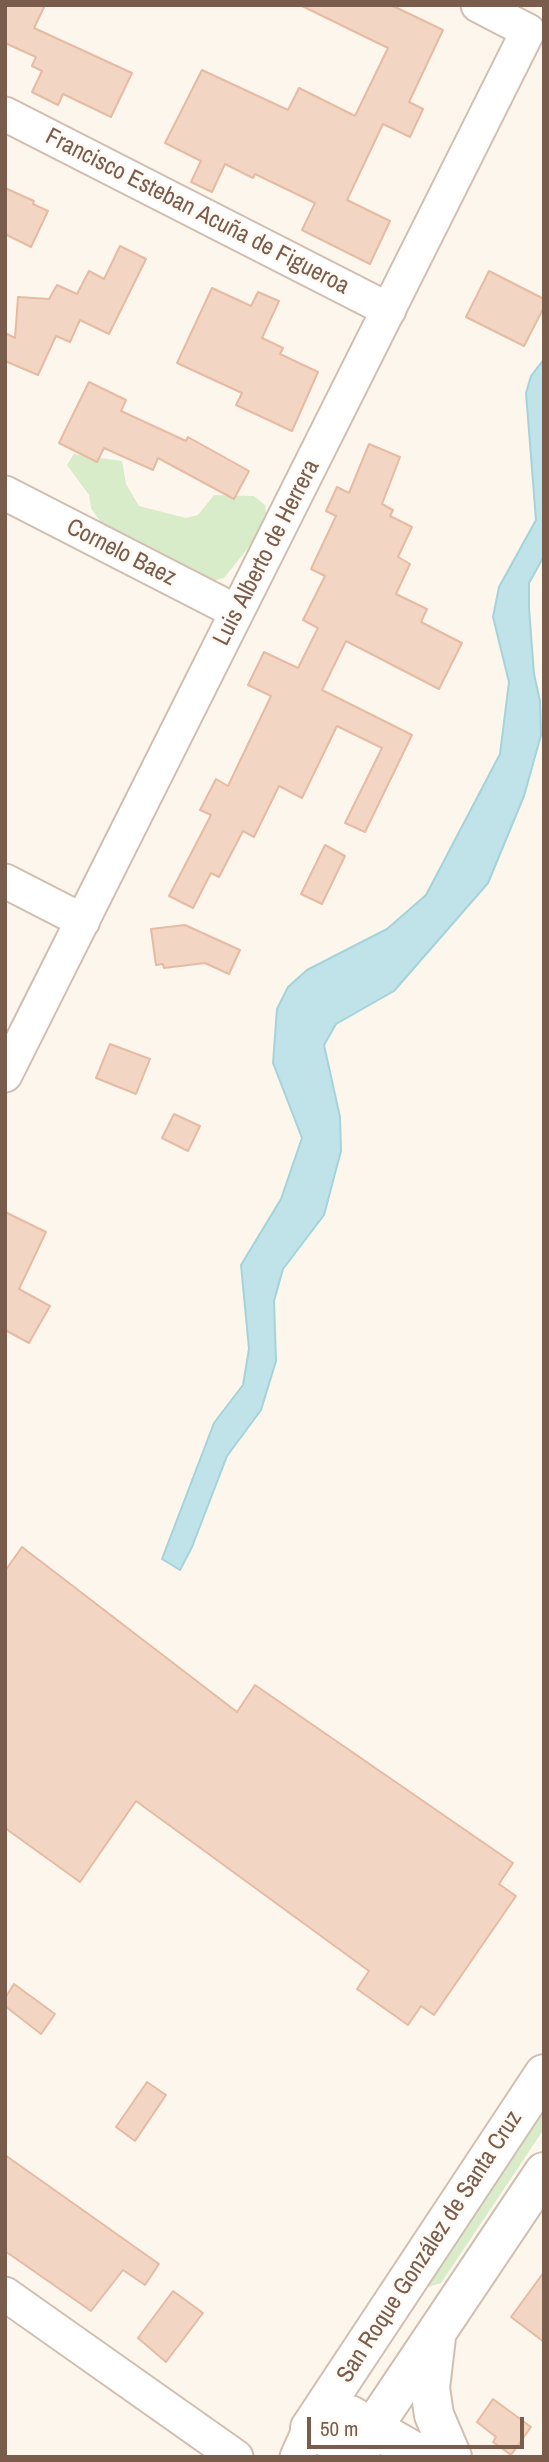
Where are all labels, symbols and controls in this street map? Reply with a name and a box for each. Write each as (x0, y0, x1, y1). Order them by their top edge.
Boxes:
street label: Francisco Esteban Acuña de Figueroa (40, 123, 354, 301)
street label: Luis Alberto de Herrera (208, 455, 326, 651)
street label: Cornelo Baez (61, 513, 181, 593)
street label: San Roque González de Santa Cruz (331, 2106, 529, 2388)
scale bar (311, 2402, 528, 2446)
text: 50 m (320, 2414, 358, 2443)

